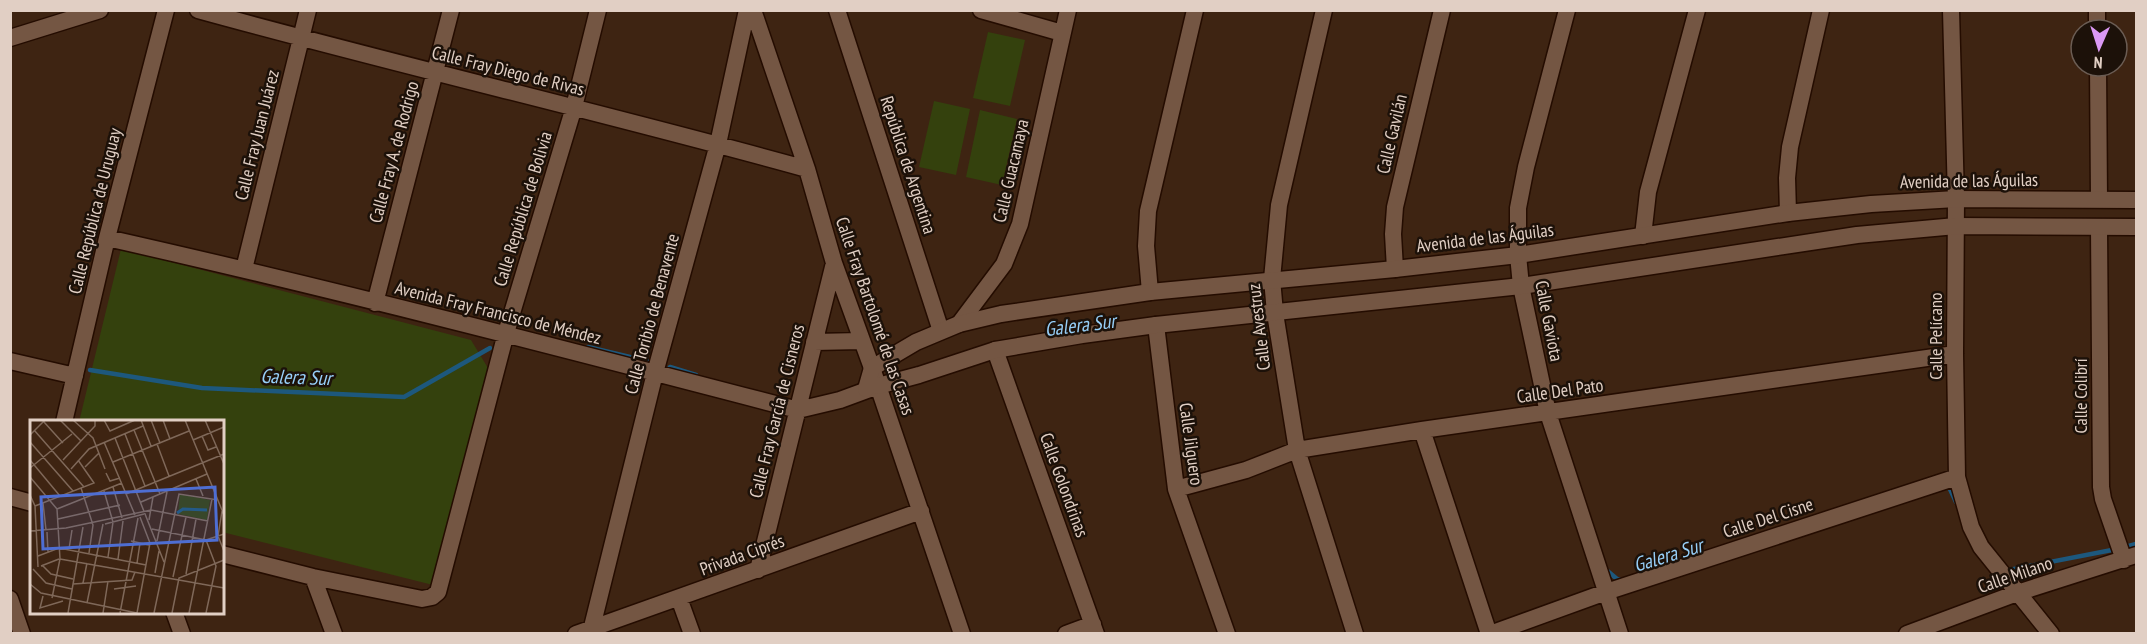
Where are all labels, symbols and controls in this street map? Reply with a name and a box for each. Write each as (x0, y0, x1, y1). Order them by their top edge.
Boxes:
north arrow (2069, 18, 2129, 78)
street label: Calle Fray Diego de Rivas (429, 40, 587, 101)
text: N (2093, 53, 2103, 73)
street label: Calle Fray Juan Juárez (229, 67, 284, 202)
street label: Calle Fray A. de Rodrigo (364, 78, 424, 225)
street label: Calle Gavilán (1371, 92, 1412, 176)
street label: República de Argentina (875, 93, 942, 237)
street label: Calle Guacamaya (987, 117, 1034, 225)
street label: Calle República de Uruguay (63, 125, 126, 296)
street label: Calle República de Bolivia (488, 129, 557, 289)
street label: Avenida de las Águilas (1900, 168, 2038, 193)
street label: Calle Fray Bartolomé de las Casas (831, 214, 920, 418)
street label: Avenida de las Águilas (1415, 218, 1555, 257)
street label: Calle Toribio de Benavente (619, 231, 684, 397)
street label: Avenida Fray Francisco de Méndez (393, 276, 604, 349)
street label: Calle Gaviota (1530, 279, 1569, 363)
street label: Calle Avestruz (1242, 282, 1275, 372)
street label: Calle Pelícano (1924, 292, 1947, 380)
water label: Galera Sur (1043, 307, 1119, 342)
street label: Calle Fray García de Cisneros (744, 322, 809, 500)
street label: Calle Colibrí (2069, 358, 2092, 434)
water label: Galera Sur (260, 363, 335, 391)
street label: Calle Del Pato (1515, 373, 1605, 408)
street label: Calle Jilguero (1174, 401, 1209, 487)
inset map (30, 420, 224, 614)
street label: Calle Golondrinas (1035, 430, 1094, 540)
street label: Calle Del Cisne (1720, 492, 1816, 543)
street label: Privada Ciprés (697, 529, 787, 580)
water label: Galera Sur (1630, 531, 1708, 578)
street label: Calle Milano (1975, 551, 2055, 598)

